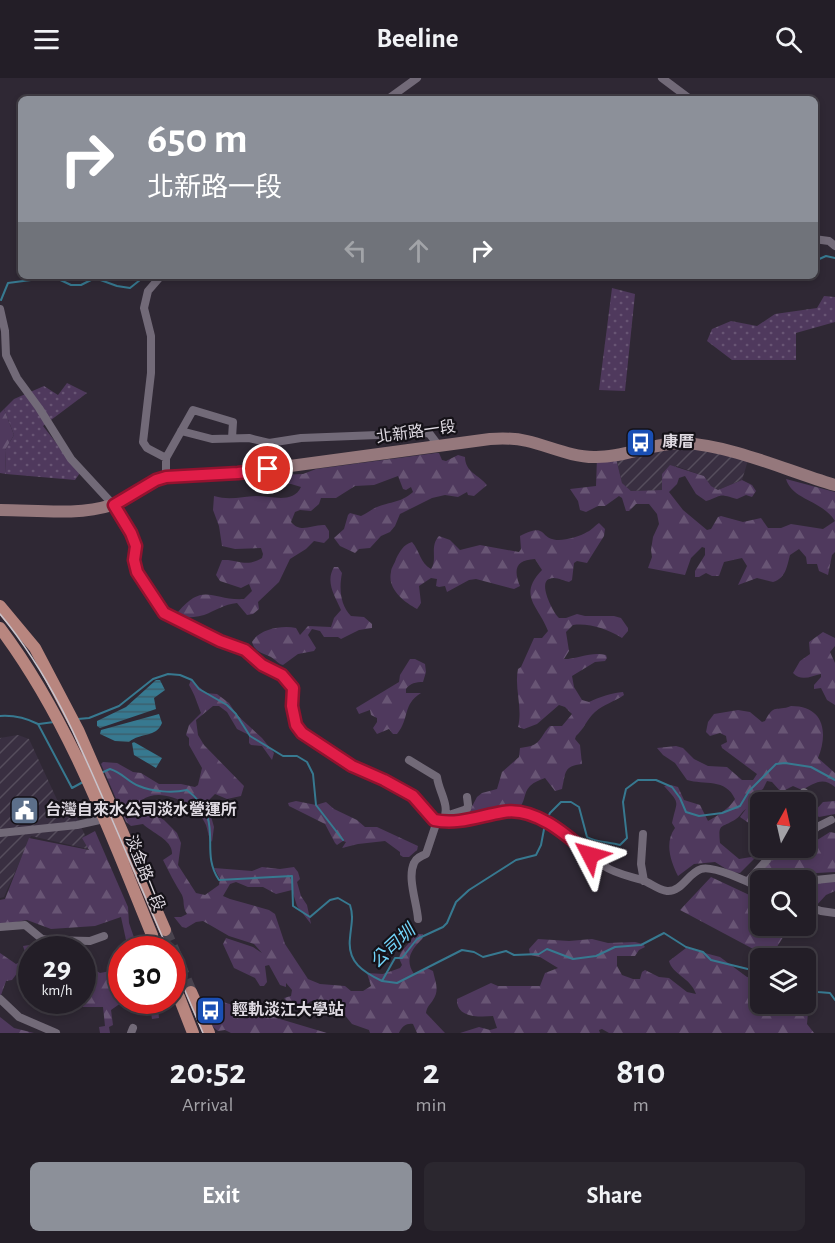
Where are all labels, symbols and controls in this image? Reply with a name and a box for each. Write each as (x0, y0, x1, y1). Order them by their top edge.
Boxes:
icon: menu (30, 23, 63, 56)
icon: search (772, 23, 805, 56)
text: Beeline (376, 25, 459, 52)
text: 650 m (147, 118, 248, 160)
icon: right (48, 120, 126, 198)
text: 北新路一段 (147, 174, 282, 201)
icon: left (339, 234, 372, 267)
icon: ahead (402, 234, 435, 267)
icon: right (465, 234, 498, 267)
street label: 北新路一段 (375, 418, 457, 445)
bus stop icon: 康厝 (625, 426, 657, 458)
place label: 康厝 (662, 433, 694, 450)
pin (242, 443, 293, 494)
icon: arrive (251, 452, 284, 485)
north arrow (750, 792, 816, 858)
map controls (750, 792, 816, 1014)
public building icon: 台灣自來水公司淡水營運所 (8, 794, 40, 826)
place label: 台灣自來水公司淡水營運所 (45, 801, 237, 818)
position arrow (558, 823, 622, 887)
street label: 淡金路一段 (123, 833, 168, 913)
button: search (750, 870, 816, 936)
water label: 公司圳 (366, 919, 421, 972)
speed limit sign: 30 (108, 936, 186, 1014)
button: layers (750, 948, 816, 1014)
text: 29 (43, 953, 71, 983)
text: km/h (42, 983, 72, 998)
bus stop icon: 輕軌淡江大學站 (195, 994, 227, 1026)
place label: 輕軌淡江大學站 (232, 1000, 344, 1018)
text: 20:52 (169, 1054, 246, 1090)
text: 2 (423, 1054, 439, 1090)
text: 810 (616, 1054, 666, 1090)
text: Arrival (182, 1095, 233, 1115)
text: min (415, 1095, 447, 1115)
text: m (633, 1095, 649, 1115)
button: Exit (30, 1162, 412, 1231)
button: Share (424, 1162, 805, 1231)

